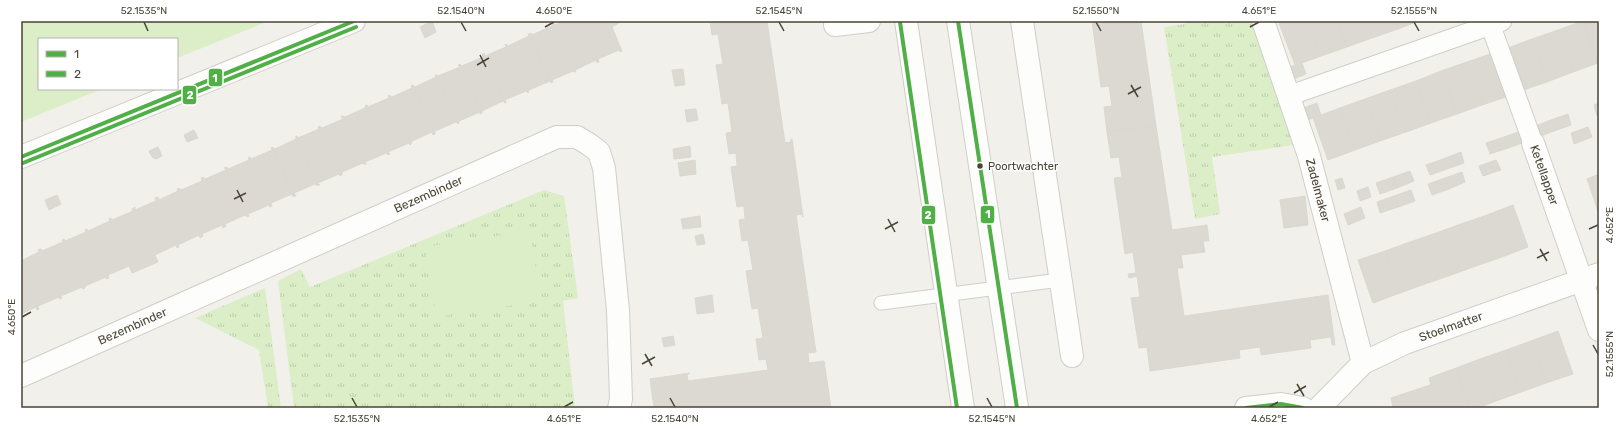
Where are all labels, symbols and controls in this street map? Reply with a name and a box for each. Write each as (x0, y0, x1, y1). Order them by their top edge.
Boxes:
text: 52.1535°N (121, 5, 167, 17)
text: 52.1540°N (437, 5, 485, 17)
text: 4.650°E (536, 5, 572, 17)
text: 52.1545°N (756, 5, 802, 17)
text: 52.1550°N (1073, 5, 1120, 17)
text: 4.651°E (1242, 5, 1276, 17)
text: 52.1555°N (1391, 5, 1437, 17)
legend (38, 38, 178, 90)
text: 1 (74, 47, 79, 61)
text: 2 (74, 67, 81, 81)
line badge: 1 (208, 68, 223, 87)
text: 1 (212, 72, 218, 85)
line badge: 2 (182, 85, 197, 105)
text: 2 (186, 89, 194, 102)
street label: Ketellapper (1527, 143, 1562, 208)
street label: Zadelmaker (1303, 157, 1333, 224)
place label: Poortwachter (988, 160, 1059, 173)
marker: Poortwachter (975, 161, 985, 171)
street label: Bezembinder (392, 173, 465, 216)
line badge: 2 (921, 205, 936, 225)
line badge: 1 (980, 205, 995, 224)
text: 4.652°E (1604, 207, 1616, 243)
text: 1 (985, 208, 991, 221)
text: 2 (924, 209, 932, 222)
text: 4.650°E (6, 299, 18, 335)
street label: Bezembinder (96, 305, 169, 348)
street label: Stoelmatter (1417, 309, 1485, 344)
text: 52.1555°N (1604, 331, 1616, 377)
text: 52.1535°N (334, 413, 380, 425)
text: 4.651°E (547, 413, 581, 425)
text: 52.1540°N (651, 413, 699, 425)
text: 52.1545°N (969, 413, 1015, 425)
text: 4.652°E (1251, 413, 1287, 425)

